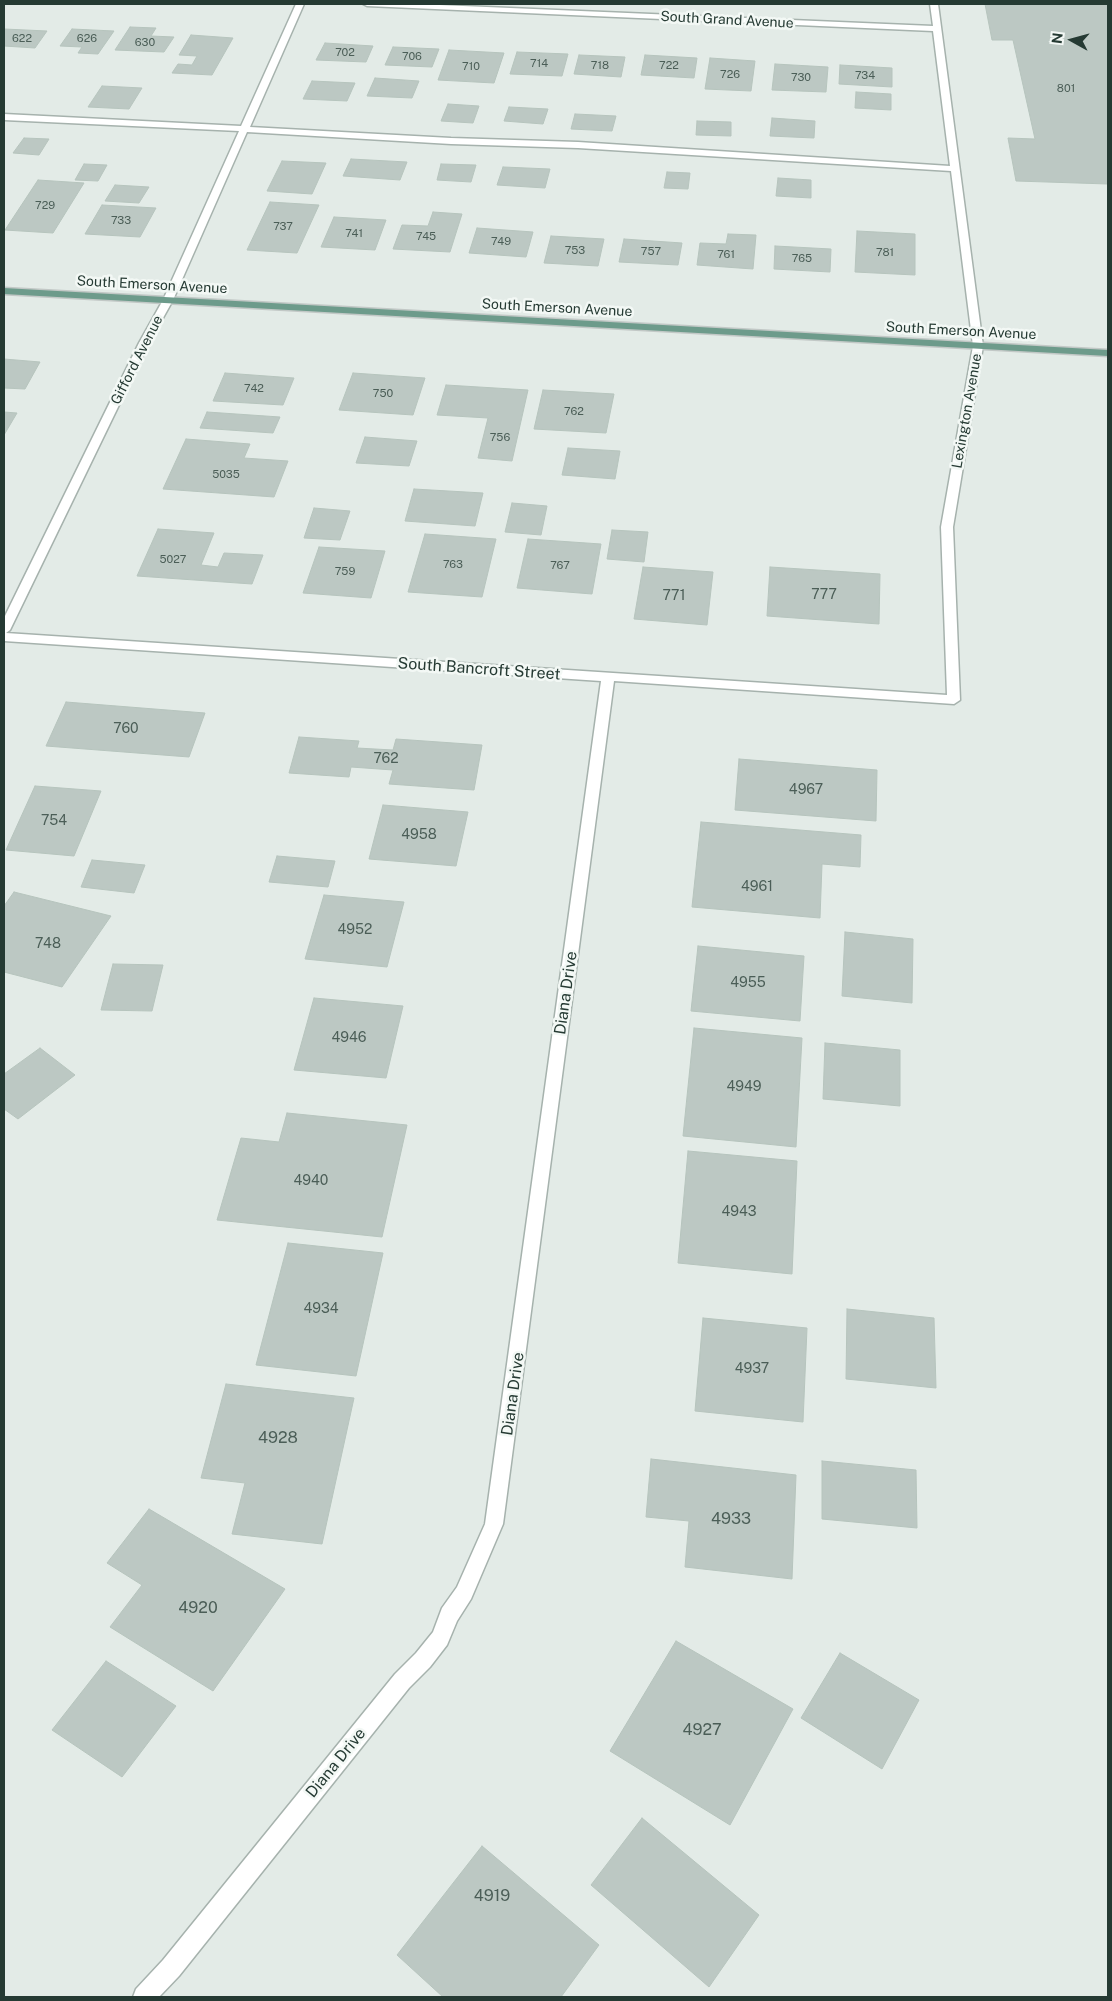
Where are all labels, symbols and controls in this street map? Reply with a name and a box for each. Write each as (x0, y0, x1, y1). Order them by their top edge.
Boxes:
street label: South Grand Avenue (660, 8, 794, 32)
north arrow (1047, 15, 1097, 65)
house number: 622 (12, 32, 32, 46)
house number: 626 (77, 32, 97, 46)
text: N (1049, 32, 1066, 45)
house number: 630 (135, 36, 155, 50)
house number: 702 (335, 46, 355, 60)
house number: 706 (402, 50, 422, 64)
house number: 714 (530, 57, 548, 71)
house number: 718 (591, 59, 609, 73)
house number: 722 (659, 59, 679, 73)
house number: 710 (462, 60, 480, 74)
house number: 726 (720, 68, 740, 82)
house number: 734 (855, 69, 875, 83)
house number: 730 (791, 71, 811, 85)
house number: 801 (1057, 82, 1075, 96)
house number: 729 (35, 199, 55, 213)
house number: 733 (111, 214, 131, 228)
house number: 737 (273, 220, 293, 234)
house number: 741 (345, 227, 363, 241)
house number: 745 (416, 230, 436, 244)
house number: 749 (491, 235, 511, 249)
house number: 753 (565, 244, 585, 258)
house number: 757 (641, 245, 661, 259)
house number: 781 (876, 246, 894, 260)
house number: 761 (717, 248, 735, 262)
house number: 765 (792, 252, 812, 266)
street label: South Emerson Avenue (76, 273, 228, 297)
street label: South Emerson Avenue (481, 296, 633, 320)
street label: Gifford Avenue (107, 313, 167, 407)
street label: South Emerson Avenue (885, 319, 1037, 343)
street label: Lexington Avenue (949, 352, 985, 470)
house number: 742 (244, 382, 264, 396)
house number: 750 (373, 387, 393, 401)
house number: 762 (564, 405, 584, 419)
house number: 756 (490, 431, 510, 445)
house number: 5035 (212, 468, 240, 482)
house number: 5027 (160, 553, 186, 567)
house number: 763 (443, 558, 463, 572)
house number: 767 (550, 559, 570, 573)
house number: 759 (335, 565, 355, 579)
house number: 777 (811, 587, 837, 603)
house number: 771 (663, 588, 685, 604)
street label: South Bancroft Street (397, 654, 561, 684)
house number: 760 (113, 721, 139, 737)
house number: 762 (373, 751, 399, 767)
house number: 4967 (789, 782, 823, 798)
house number: 754 (41, 813, 67, 829)
house number: 4958 (401, 827, 437, 843)
house number: 4961 (741, 879, 773, 895)
house number: 4952 (338, 922, 372, 938)
house number: 748 (35, 936, 61, 952)
street label: Diana Drive (551, 950, 581, 1036)
house number: 4955 (730, 975, 766, 991)
house number: 4946 (331, 1030, 367, 1046)
house number: 4949 (726, 1079, 762, 1095)
house number: 4940 (294, 1173, 328, 1189)
house number: 4943 (721, 1204, 757, 1220)
house number: 4934 (303, 1301, 339, 1317)
street label: Diana Drive (498, 1351, 528, 1437)
house number: 4937 (735, 1361, 769, 1377)
house number: 4928 (258, 1428, 298, 1448)
house number: 4933 (711, 1509, 751, 1529)
house number: 4920 (178, 1598, 218, 1618)
house number: 4927 (682, 1720, 722, 1740)
street label: Diana Drive (302, 1724, 370, 1802)
house number: 4919 (474, 1886, 510, 1906)

